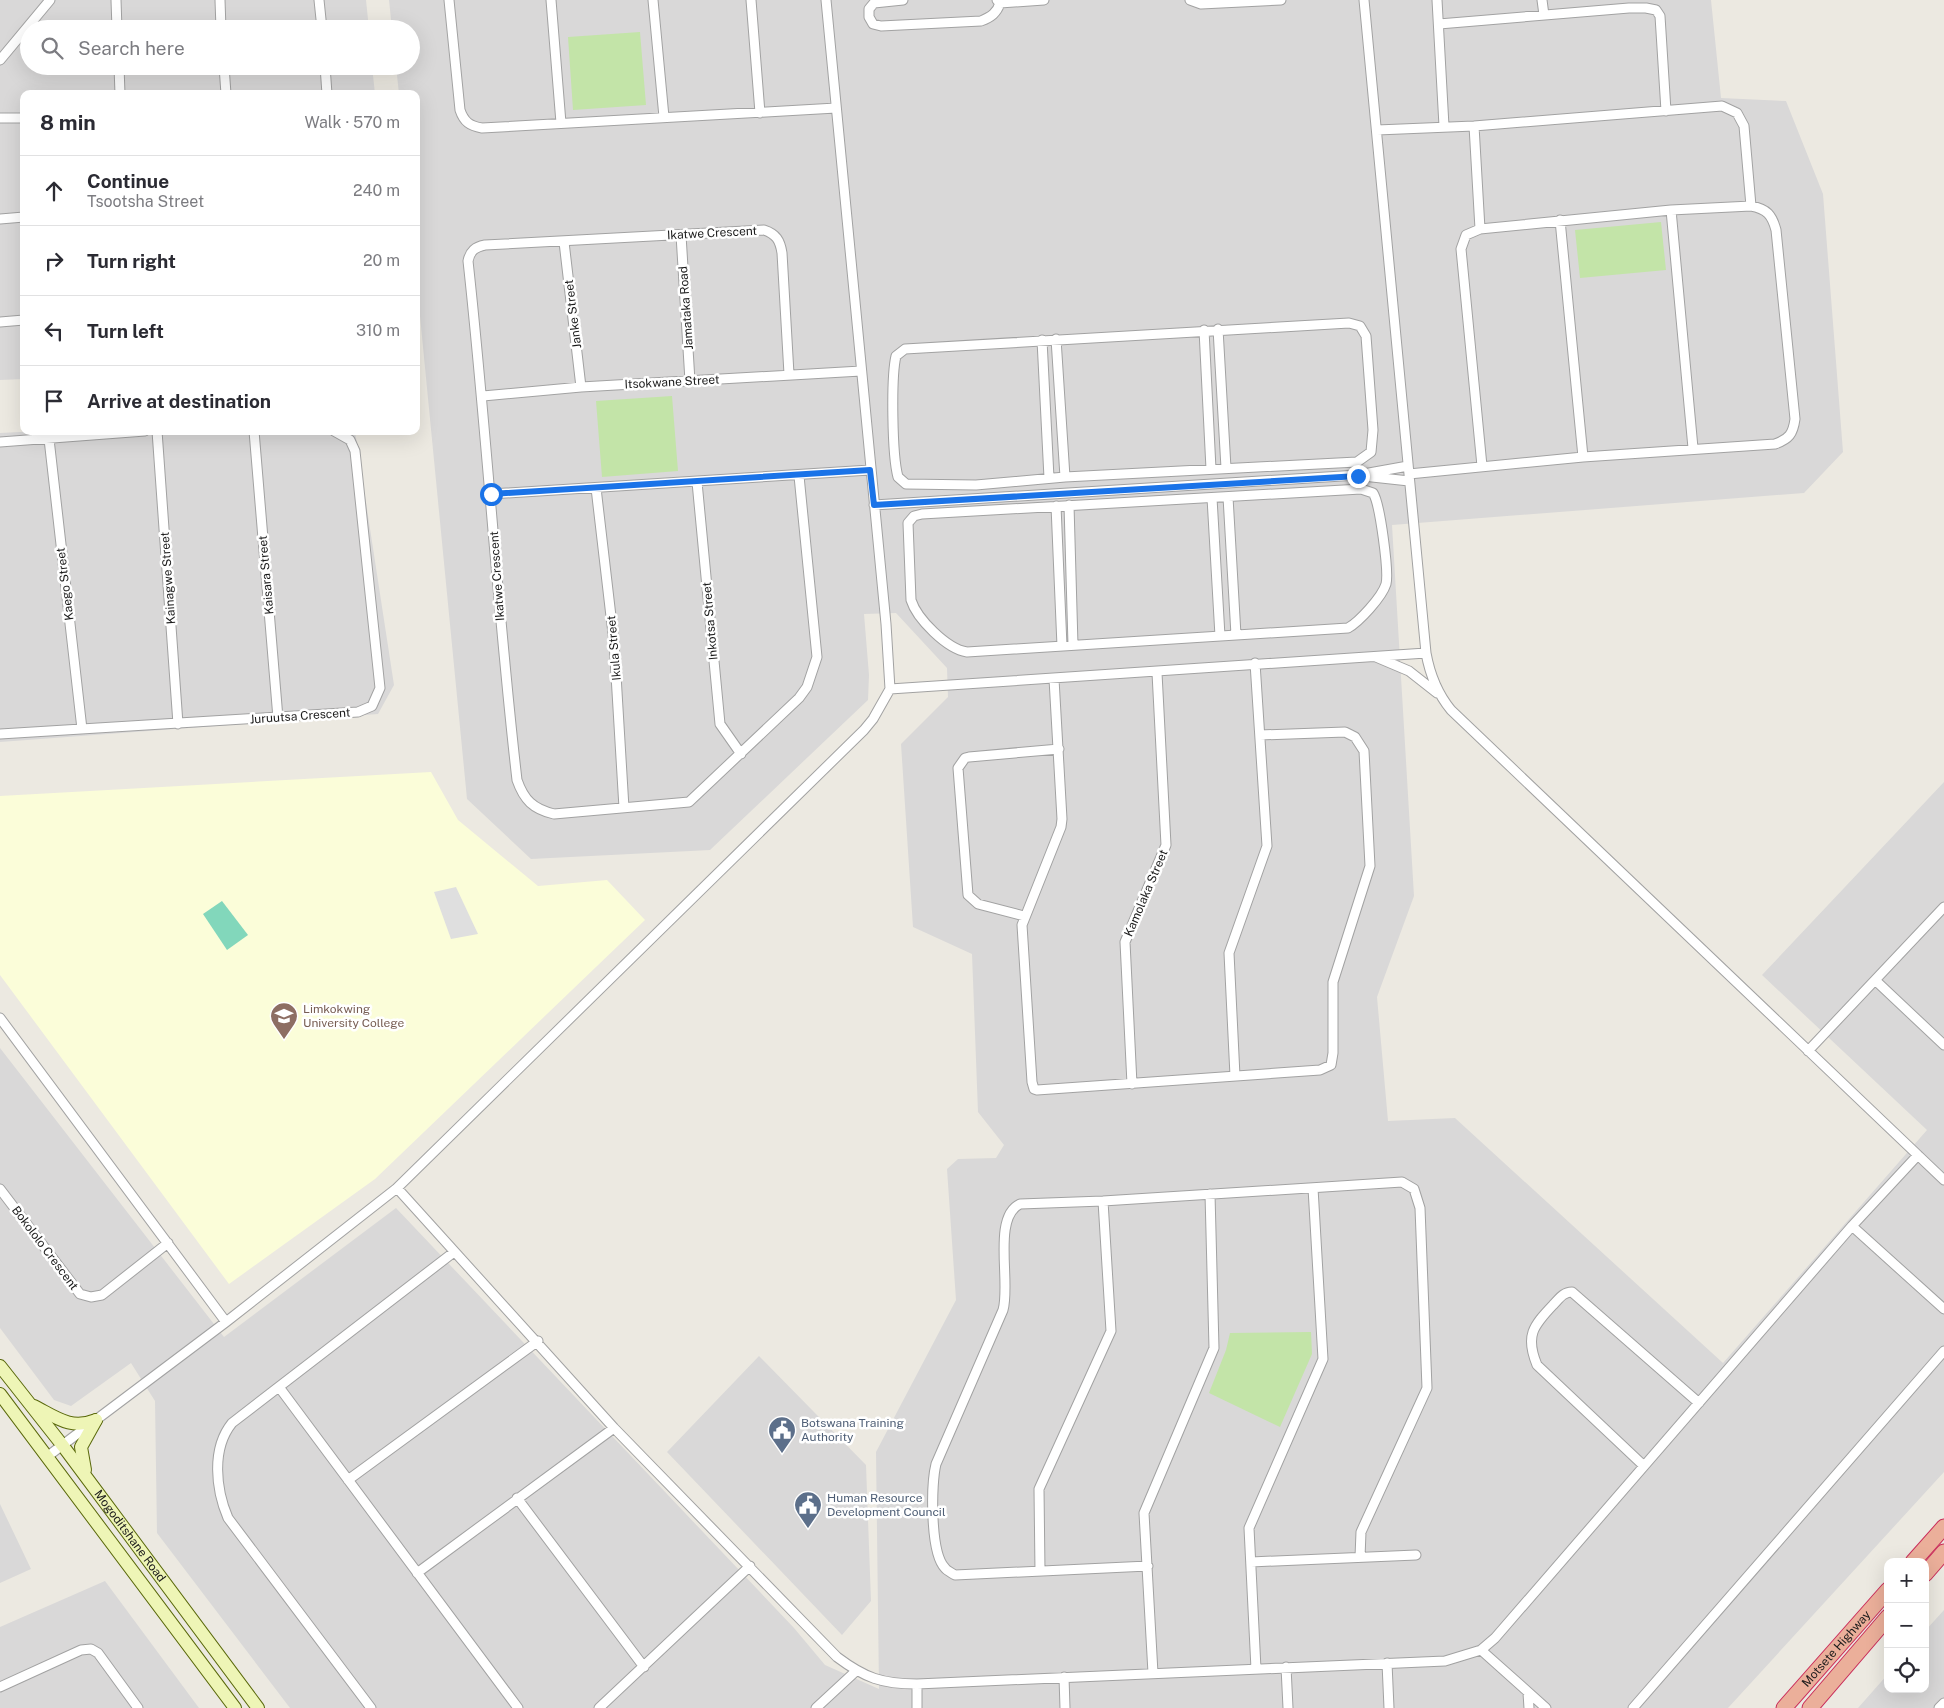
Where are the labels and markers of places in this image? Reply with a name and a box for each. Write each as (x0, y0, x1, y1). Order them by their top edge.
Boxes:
school or university icon: Limkokwing University College (269, 1001, 299, 1040)
place label: Limkokwing University College (303, 1002, 405, 1030)
public building icon: Botswana Training Authority (767, 1415, 797, 1454)
place label: Botswana Training Authority (801, 1416, 904, 1444)
public building icon: Human Resource Development Council (793, 1490, 823, 1529)
place label: Human Resource Development Council (827, 1491, 946, 1519)

